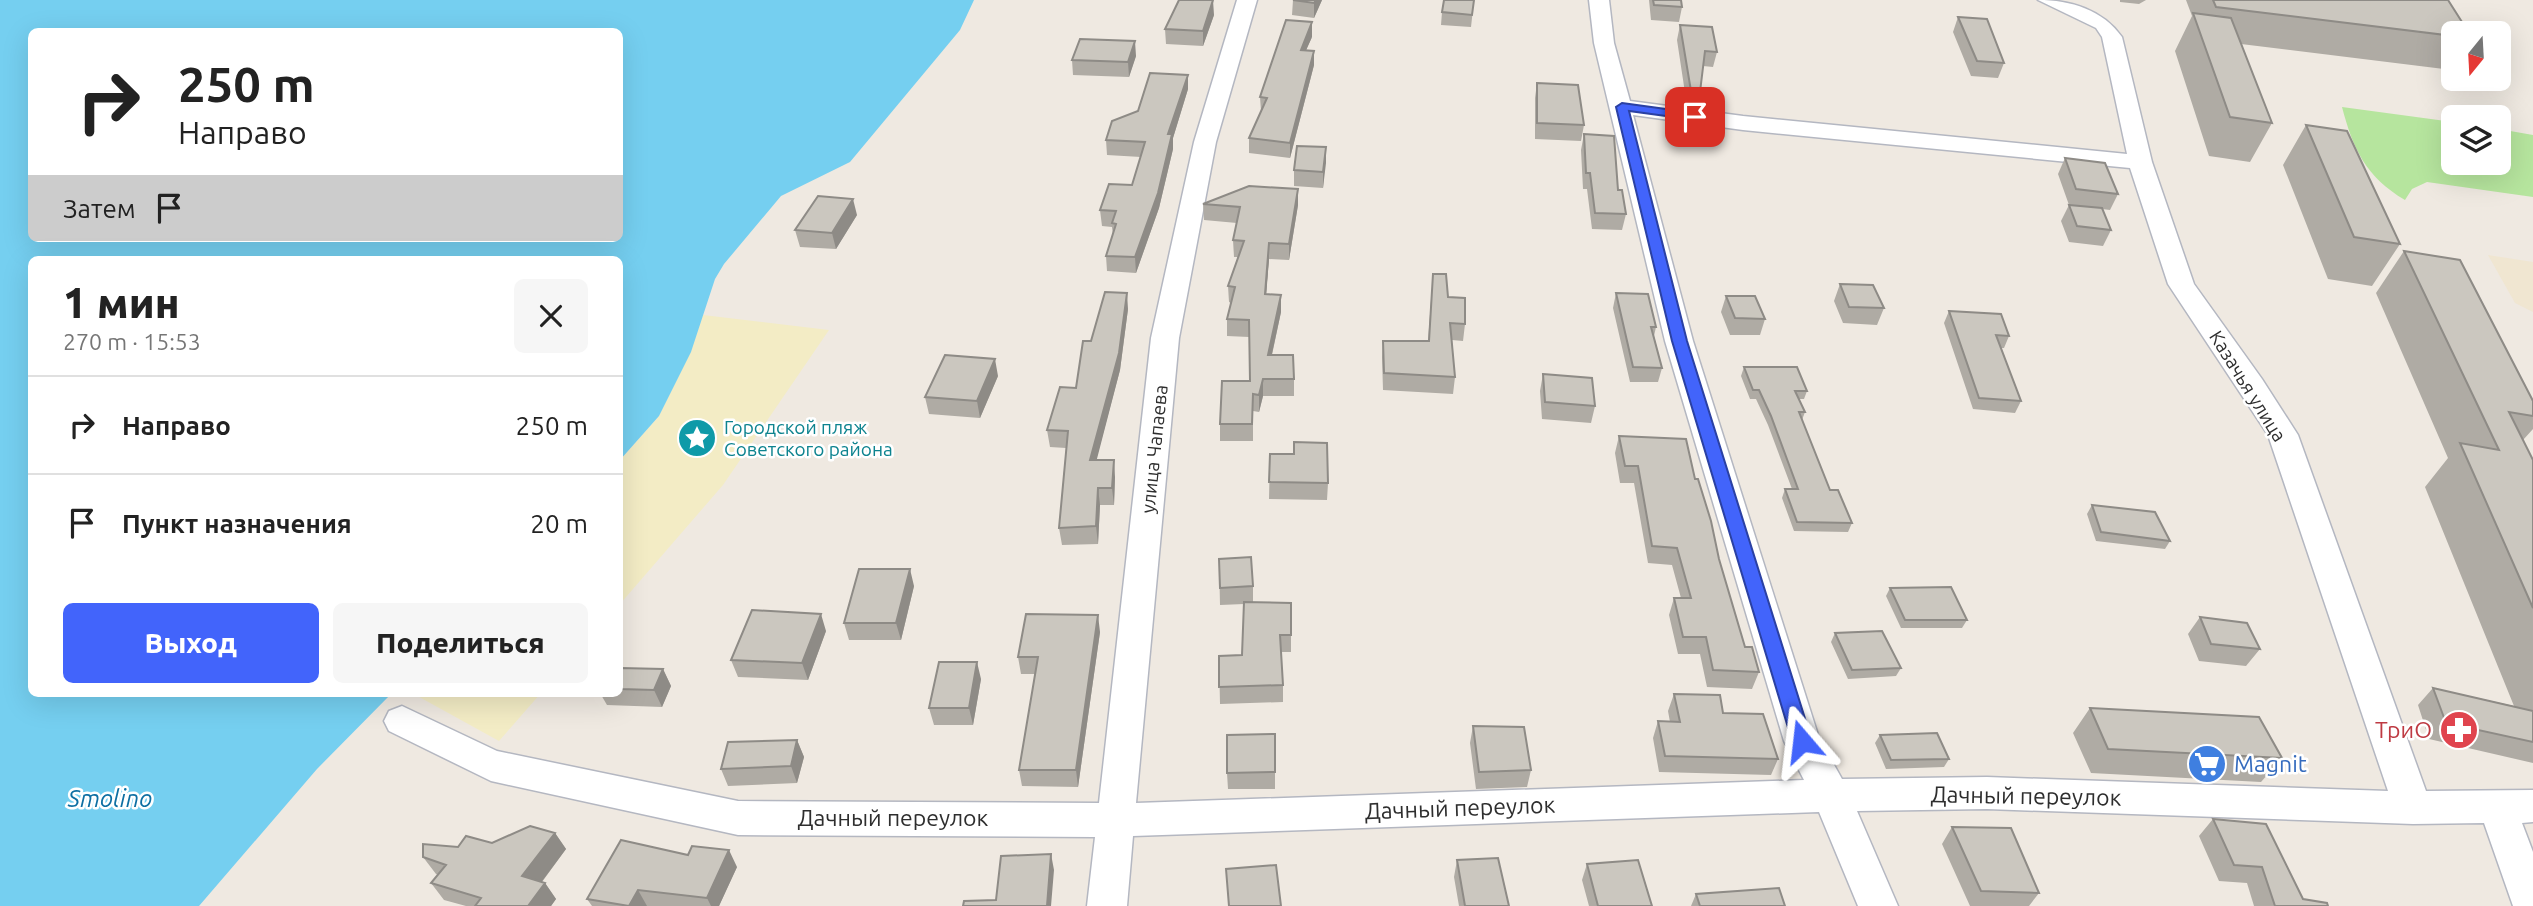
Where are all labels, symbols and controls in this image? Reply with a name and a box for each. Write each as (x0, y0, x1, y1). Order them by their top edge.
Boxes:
north arrow (2441, 21, 2511, 91)
map controls (2441, 21, 2511, 175)
icon: right (63, 56, 154, 147)
text: 250 m (178, 56, 315, 111)
pin (1665, 87, 1725, 147)
icon: arrive (1676, 98, 1714, 136)
button: layers (2441, 105, 2511, 175)
text: Направо (178, 114, 307, 150)
icon: arrive (150, 189, 188, 227)
text: Затем (63, 194, 136, 223)
text: 1 мин (63, 279, 180, 326)
button: close (514, 279, 588, 353)
street label: Казачья улица (2205, 327, 2291, 445)
text: 270 m · 15:53 (63, 329, 201, 354)
street label: улица Чапаева (1136, 384, 1172, 514)
icon: right (63, 406, 101, 444)
text: Направо (122, 411, 231, 440)
text: 250 m (516, 411, 588, 440)
place label: Городской пляж Советского района (724, 416, 893, 460)
place icon: Городской пляж Советского района (676, 417, 718, 459)
icon: arrive (63, 504, 101, 542)
text: Пункт назначения (122, 509, 352, 538)
text: 20 m (530, 509, 588, 538)
button: Выход (63, 603, 319, 683)
button: Поделиться (333, 603, 588, 683)
position arrow (1765, 704, 1839, 778)
pharmacy icon: ТриО (2438, 709, 2480, 751)
place label: ТриО (2375, 717, 2432, 742)
supermarket icon: Magnit (2186, 743, 2228, 785)
place label: Magnit (2234, 751, 2307, 776)
street label: Дачный переулок (1930, 781, 2122, 810)
water label: Smolino (67, 785, 152, 812)
street label: Дачный переулок (1364, 792, 1556, 823)
street label: Дачный переулок (798, 805, 989, 830)

